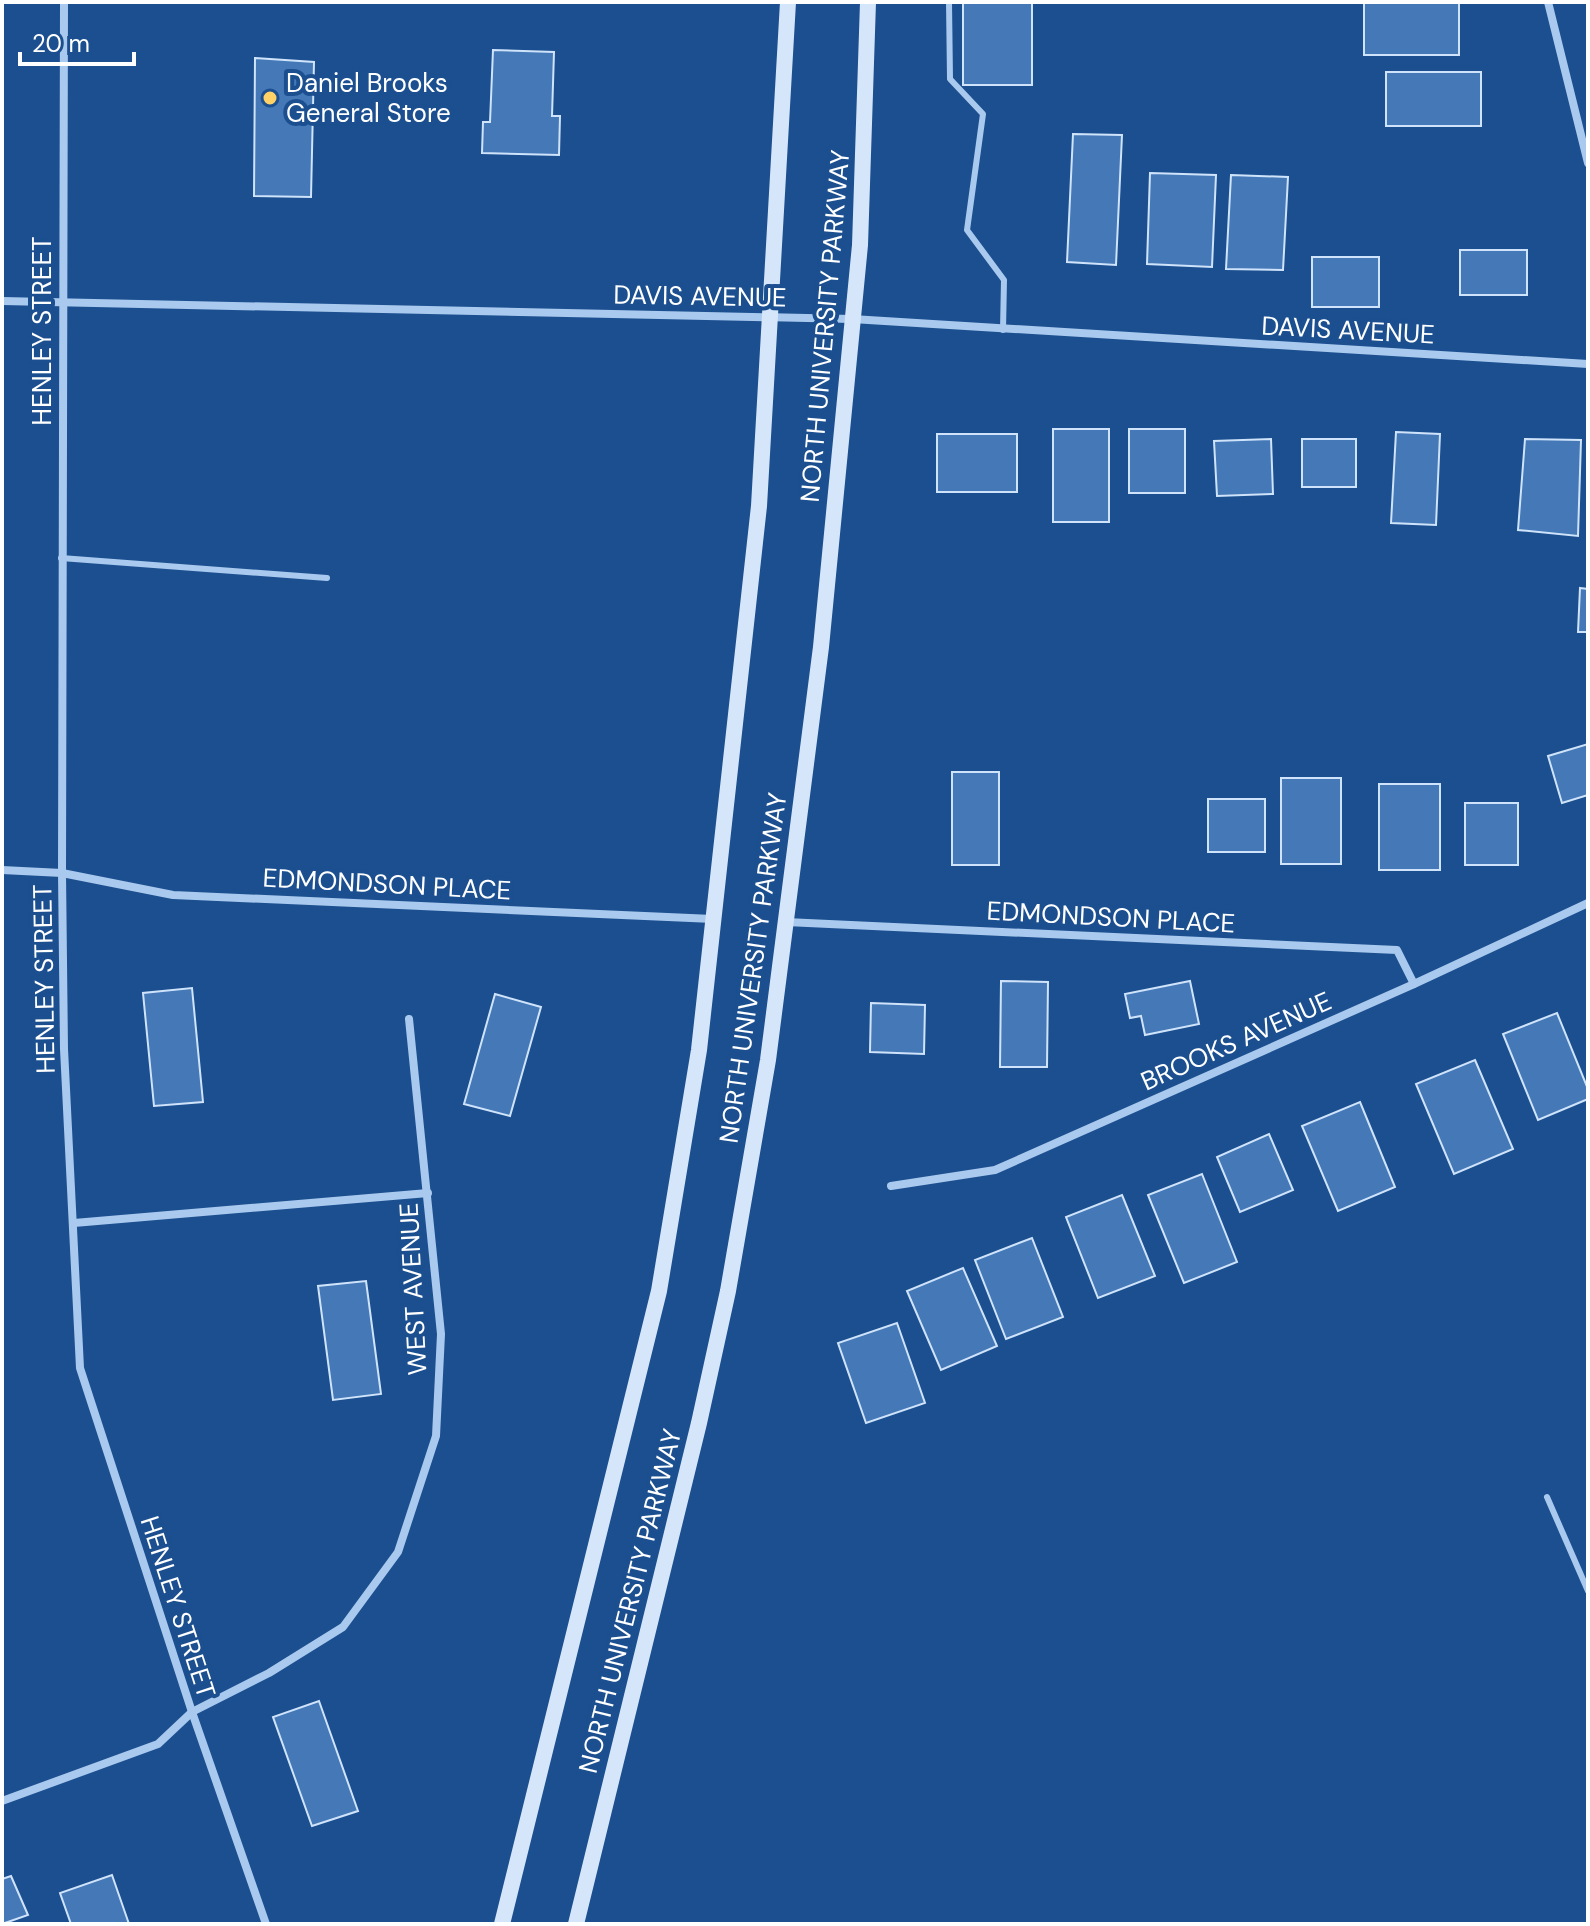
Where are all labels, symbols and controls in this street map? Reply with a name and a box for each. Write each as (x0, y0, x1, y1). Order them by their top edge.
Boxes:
scale bar (20, 16, 134, 66)
text: 20 m (32, 28, 90, 59)
place label: Daniel Brooks General Store (286, 66, 451, 130)
marker: Daniel Brooks General Store (261, 89, 279, 107)
street label: NORTH UNIVERSITY PARKWAY (793, 148, 857, 504)
street label: HENLEY STREET (25, 236, 59, 426)
street label: DAVIS AVENUE (613, 277, 787, 315)
street label: DAVIS AVENUE (1261, 308, 1435, 352)
street label: NORTH UNIVERSITY PARKWAY (712, 791, 794, 1145)
street label: EDMONDSON PLACE (262, 861, 512, 907)
street label: HENLEY STREET (25, 884, 63, 1074)
street label: EDMONDSON PLACE (986, 894, 1236, 940)
street label: BROOKS AVENUE (1135, 984, 1337, 1098)
street label: WEST AVENUE (392, 1202, 434, 1376)
street label: NORTH UNIVERSITY PARKWAY (571, 1425, 689, 1777)
street label: HENLEY STREET (133, 1512, 223, 1702)

